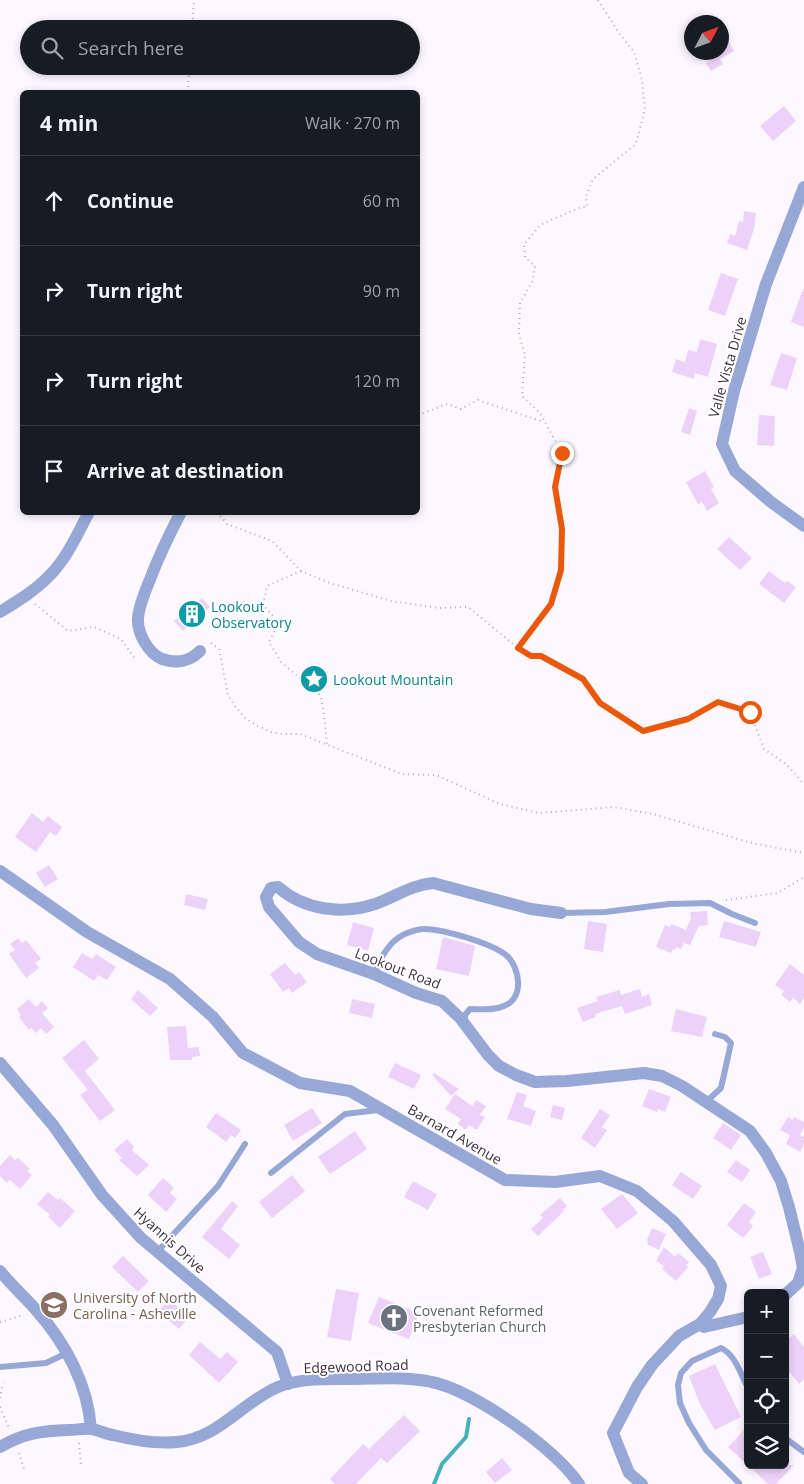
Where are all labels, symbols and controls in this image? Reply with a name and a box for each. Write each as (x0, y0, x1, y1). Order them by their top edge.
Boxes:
north arrow (684, 15, 729, 60)
search box (20, 20, 420, 75)
icon: search (38, 34, 66, 62)
text: Search here (78, 35, 184, 61)
text: 4 min (40, 109, 98, 137)
text: Walk · 270 m (305, 112, 400, 134)
icon: ahead (40, 187, 68, 215)
text: Continue (87, 188, 174, 214)
text: 60 m (363, 190, 400, 212)
icon: right (40, 277, 68, 305)
text: Turn right (87, 278, 182, 304)
text: 90 m (363, 280, 400, 302)
street label: Valle Vista Drive (704, 314, 750, 420)
icon: right (40, 367, 68, 395)
text: Turn right (87, 368, 182, 394)
text: 120 m (354, 370, 400, 392)
route end (551, 442, 574, 465)
icon: arrive (40, 457, 68, 485)
text: Arrive at destination (87, 458, 284, 484)
place label: Lookout Observatory (211, 597, 293, 632)
building icon: Lookout Observatory (177, 599, 207, 629)
place icon: Lookout Mountain (299, 664, 329, 694)
place label: Lookout Mountain (333, 670, 453, 689)
route start (739, 701, 762, 724)
street label: Lookout Road (352, 943, 444, 993)
street label: Barnard Avenue (405, 1099, 506, 1169)
street label: Hyannis Drive (130, 1203, 210, 1277)
place label: University of North Carolina - Asheville (73, 1288, 197, 1323)
map controls (744, 1289, 789, 1469)
button: + (744, 1289, 789, 1334)
school or university icon: University of North Carolina - Asheville (39, 1290, 69, 1320)
place label: Covenant Reformed Presbyterian Church (413, 1301, 546, 1336)
church icon: Covenant Reformed Presbyterian Church (379, 1303, 409, 1333)
button: − (744, 1334, 789, 1379)
street label: Edgewood Road (303, 1355, 409, 1377)
button: locate (744, 1379, 789, 1424)
button: layers (744, 1424, 789, 1469)

